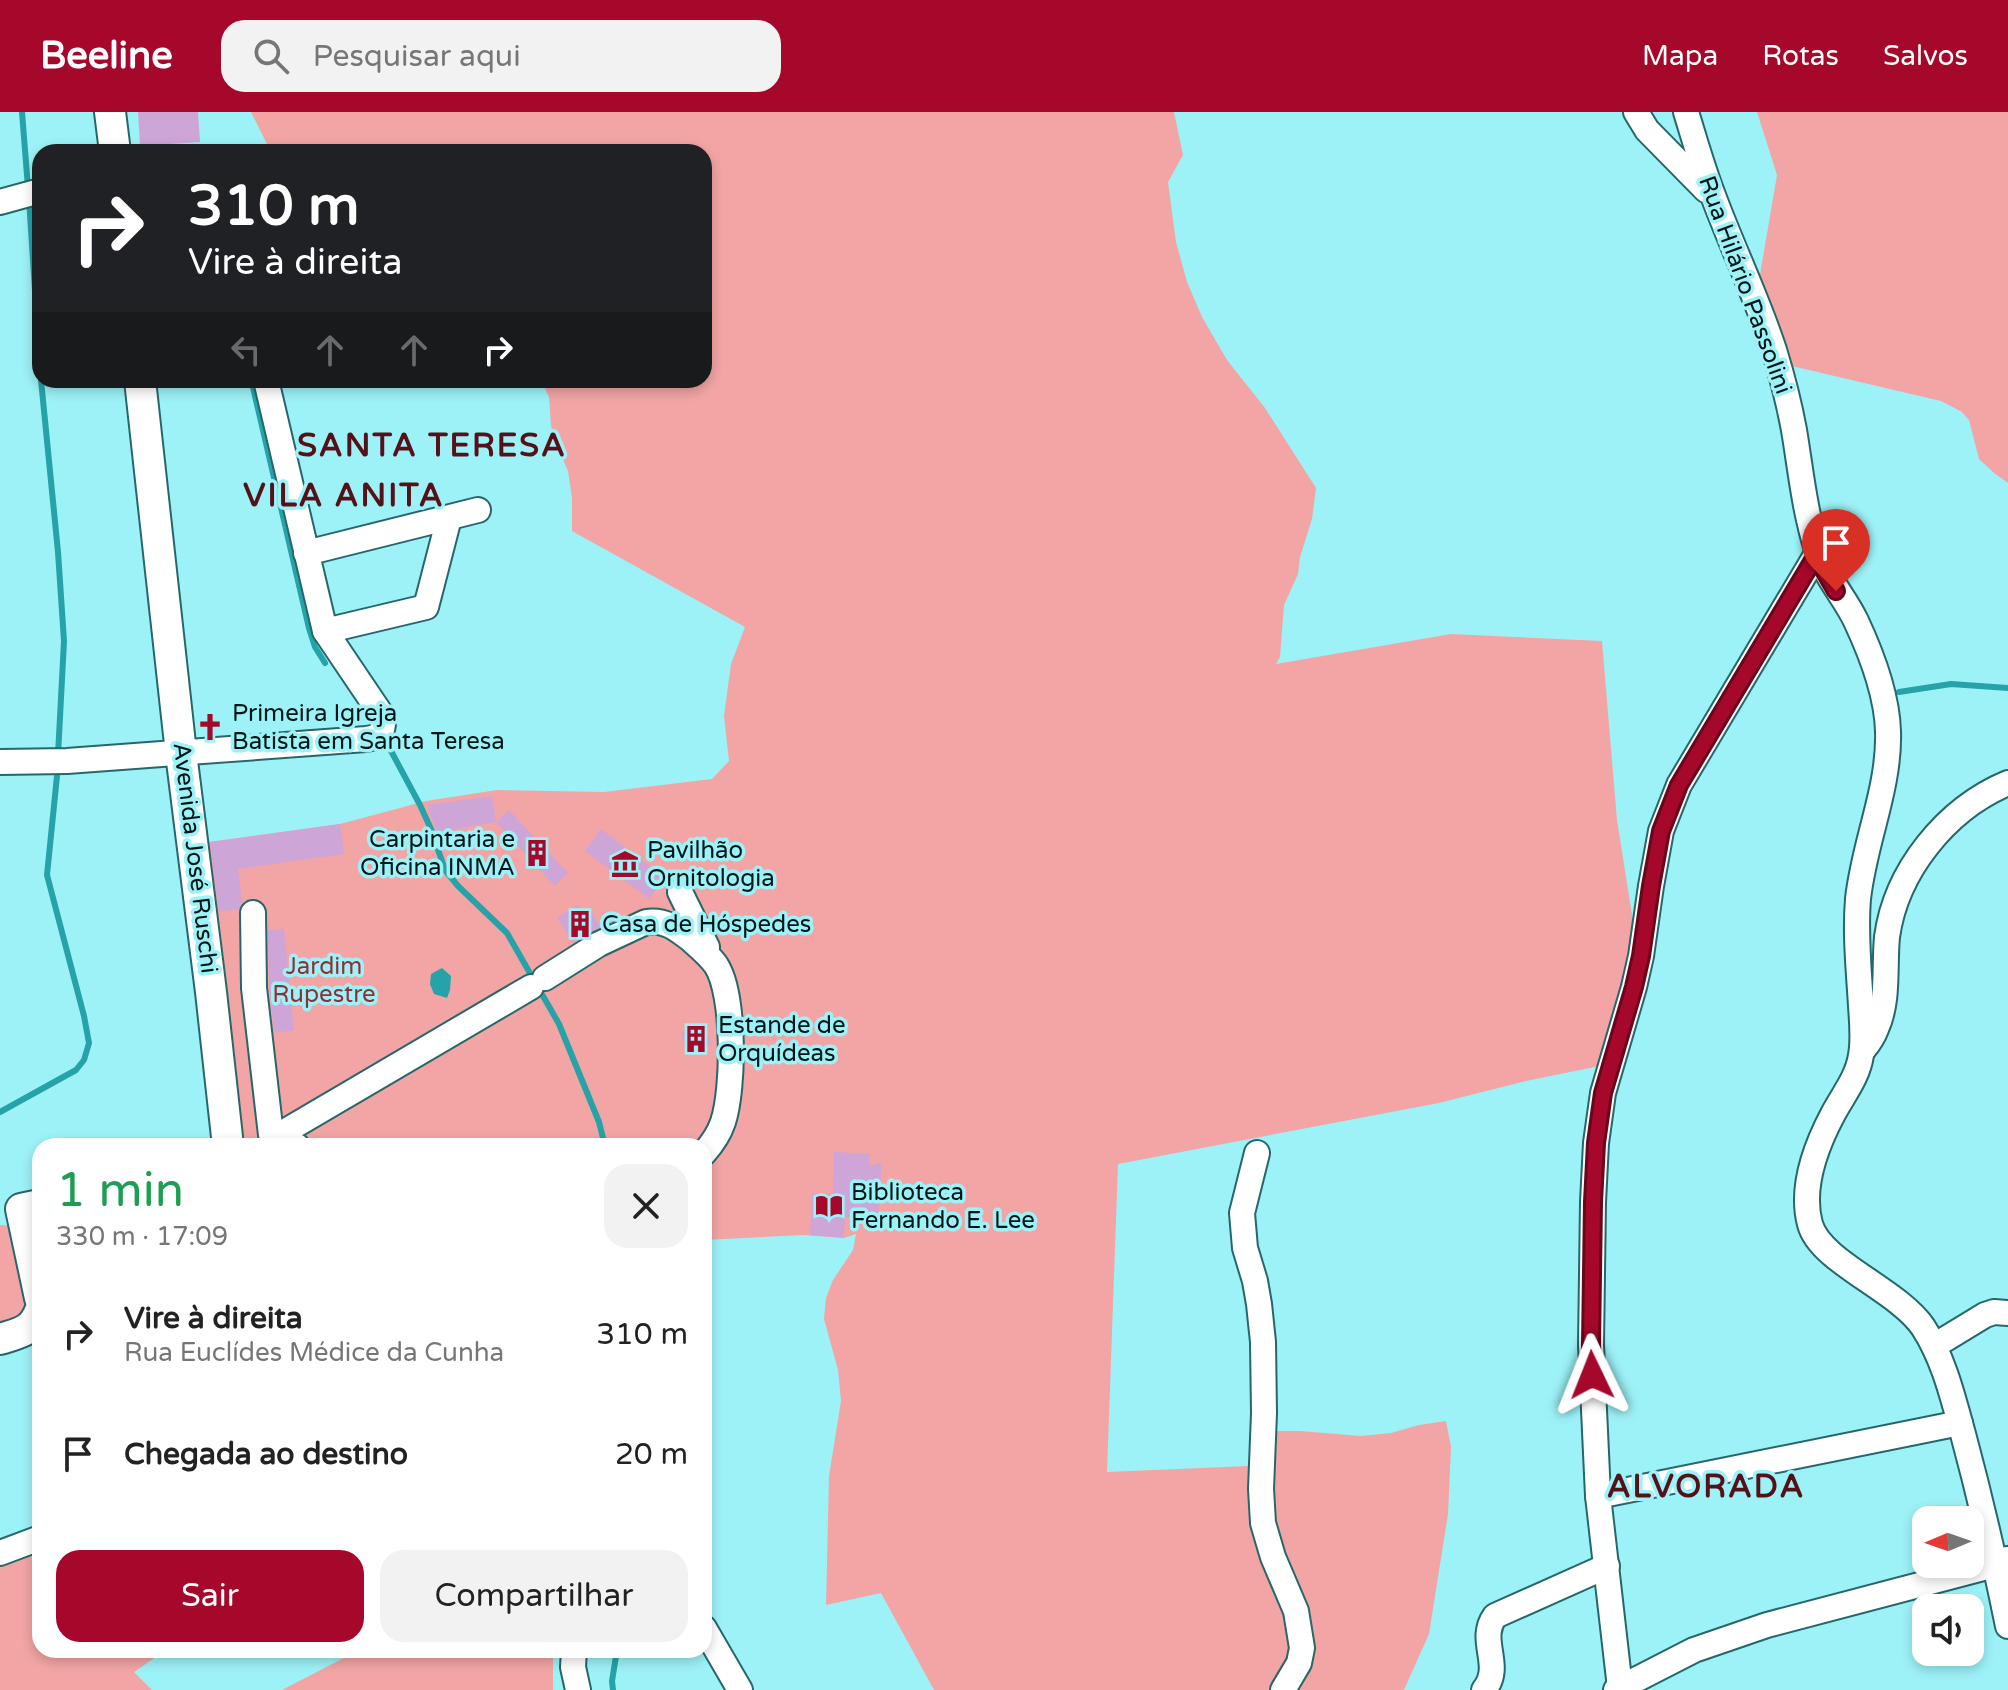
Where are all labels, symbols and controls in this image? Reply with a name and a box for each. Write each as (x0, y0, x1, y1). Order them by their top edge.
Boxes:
search box (221, 20, 781, 92)
text: Beeline (40, 33, 173, 79)
icon: search (249, 34, 293, 78)
text: Pesquisar aqui (313, 38, 521, 75)
text: Mapa (1642, 39, 1718, 73)
text: Rotas (1762, 39, 1839, 73)
text: Salvos (1883, 39, 1968, 73)
street label: Rua Hilário Passolini (1692, 172, 1798, 398)
text: 310 m (188, 173, 359, 240)
icon: right (56, 176, 160, 280)
text: Vire à direita (188, 241, 402, 284)
icon: left (224, 328, 268, 372)
icon: ahead (308, 328, 352, 372)
icon: ahead (392, 328, 436, 372)
icon: right (476, 328, 520, 372)
district label: SANTA TERESA (297, 427, 567, 465)
district label: VILA ANITA (243, 477, 445, 515)
pin (1802, 509, 1870, 591)
icon: arrive (1814, 521, 1858, 565)
place label: Primeira Igreja Batista em Santa Teresa (232, 699, 505, 756)
church icon: Primeira Igreja Batista em Santa Teresa (195, 712, 225, 742)
street label: Avenida José Ruschi (166, 741, 224, 975)
place label: Carpintaria e Oficina INMA (360, 825, 515, 882)
place label: Pavilhão Ornitologia (647, 836, 775, 893)
building icon: Carpintaria e Oficina INMA (522, 838, 552, 868)
museum icon: Pavilhão Ornitologia (610, 849, 640, 879)
building icon: Casa de Hóspedes (565, 909, 595, 939)
place label: Casa de Hóspedes (602, 910, 811, 939)
park label: Jardim Rupestre (272, 952, 376, 1009)
place label: Estande de Orquídeas (718, 1011, 846, 1068)
building icon: Estande de Orquídeas (681, 1024, 711, 1054)
text: 1 min (56, 1162, 184, 1220)
button: close (604, 1164, 688, 1248)
place label: Biblioteca Fernando E. Lee (851, 1178, 1035, 1235)
library icon: Biblioteca Fernando E. Lee (814, 1191, 844, 1221)
text: 330 m · 17:09 (56, 1221, 228, 1252)
text: Vire à direita (124, 1300, 303, 1337)
icon: right (56, 1312, 100, 1356)
text: 310 m (596, 1316, 688, 1353)
position arrow (1550, 1333, 1634, 1417)
text: Rua Euclídes Médice da Cunha (124, 1337, 504, 1368)
icon: arrive (56, 1432, 100, 1476)
text: Chegada ao destino (124, 1436, 408, 1473)
text: 20 m (615, 1436, 688, 1473)
district label: ALVORADA (1607, 1468, 1805, 1506)
north arrow (1912, 1506, 1984, 1578)
map controls (1912, 1506, 1984, 1666)
button: Sair (56, 1550, 364, 1642)
button: Compartilhar (380, 1550, 688, 1642)
button: sound (1912, 1594, 1984, 1666)

